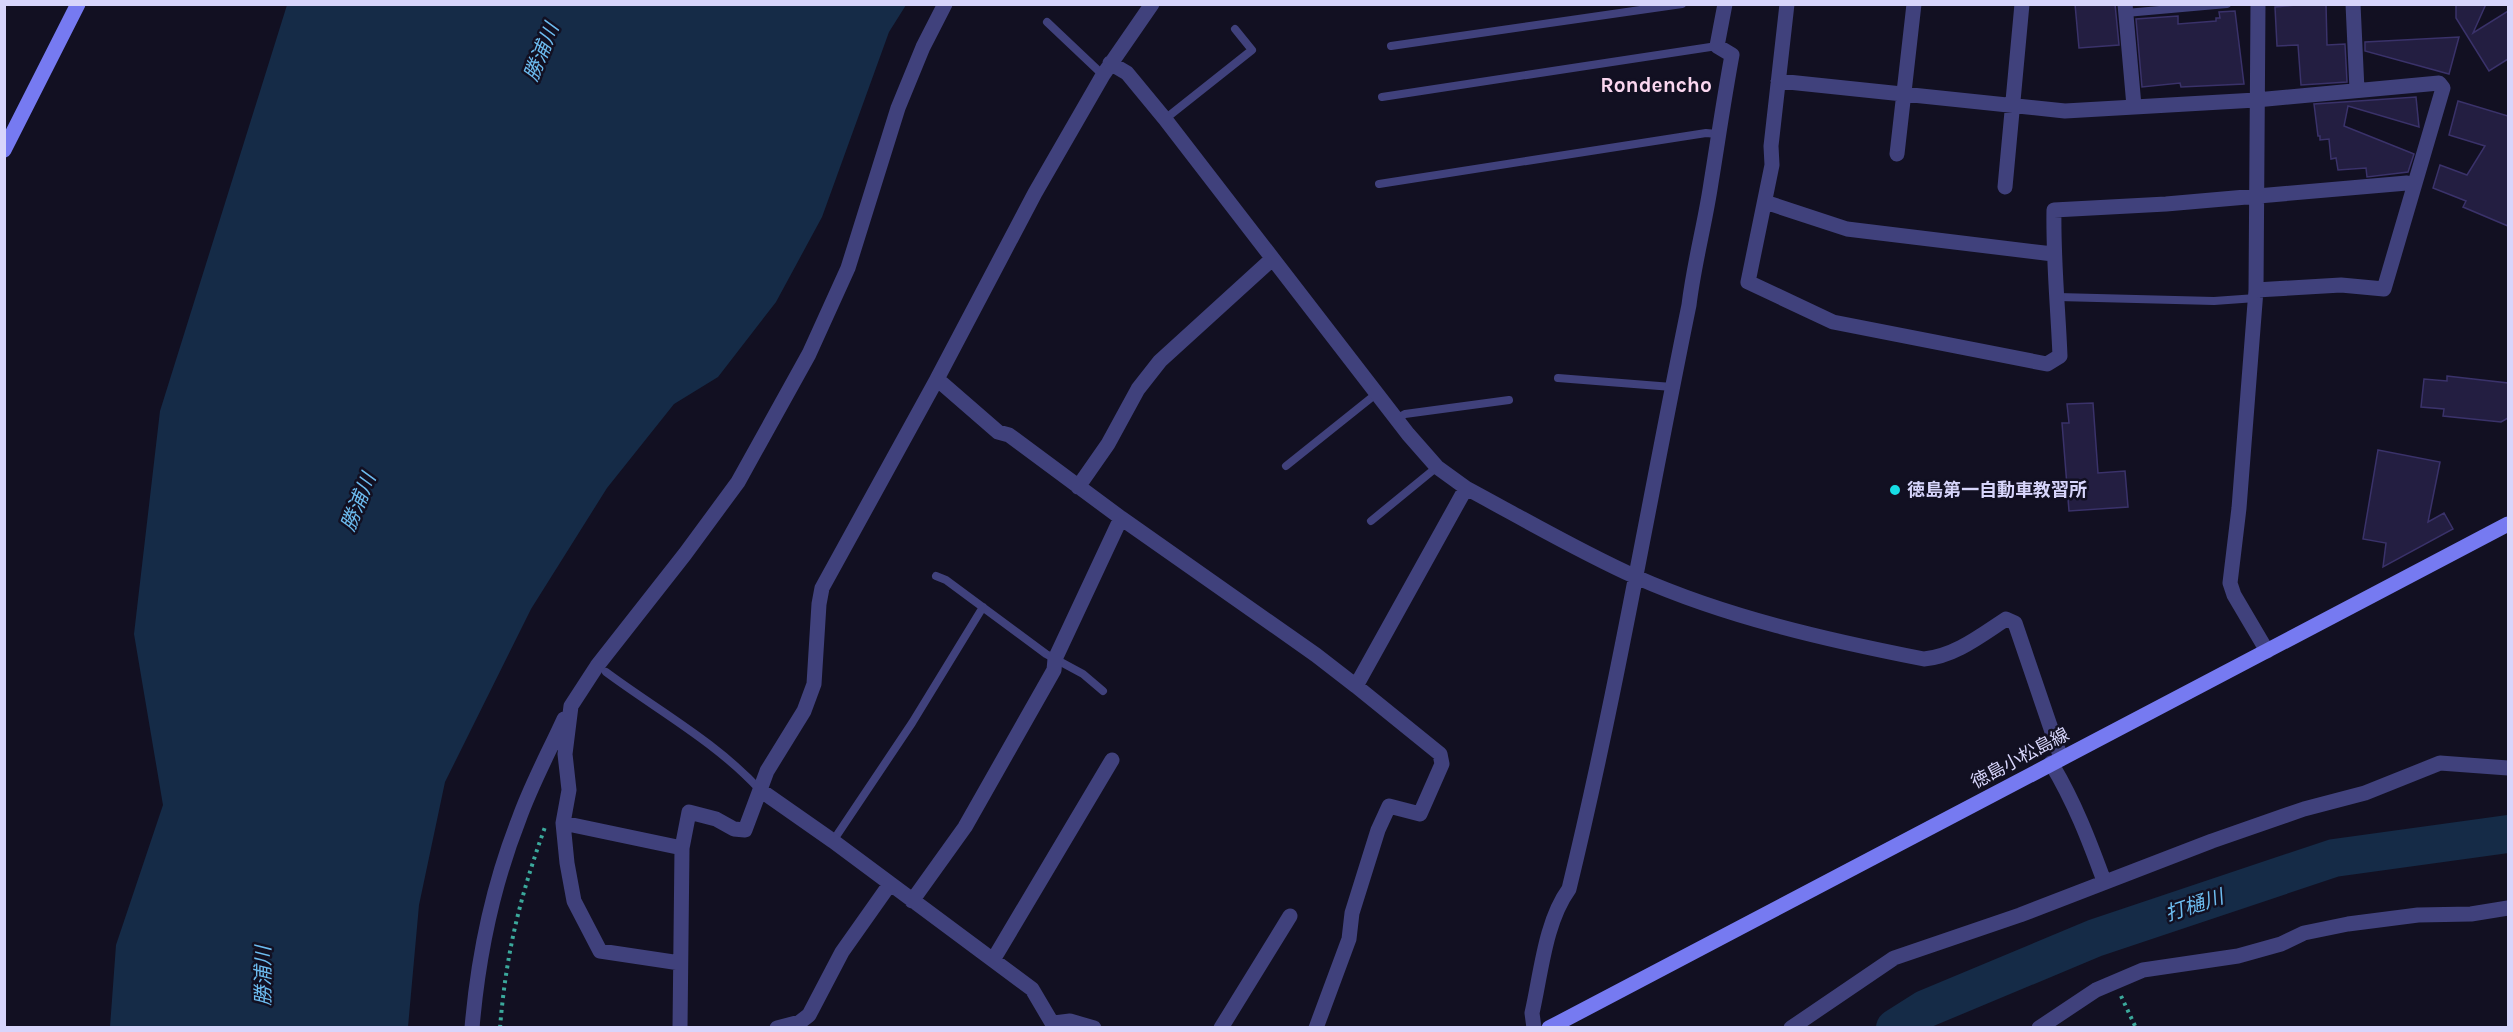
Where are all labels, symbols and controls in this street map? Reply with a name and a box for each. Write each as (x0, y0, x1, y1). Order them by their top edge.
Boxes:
water label: 勝浦川 (520, 18, 564, 84)
district label: Rondencho (1600, 73, 1712, 97)
water label: 勝浦川 (337, 468, 381, 534)
place label: 徳島第一自動車教習所 (1907, 479, 2087, 501)
marker: 徳島第一自動車教習所 (1888, 483, 1902, 497)
street label: 徳島小松島線 (1967, 723, 2073, 793)
water label: 打樋川 (2162, 885, 2228, 926)
water label: 勝浦川 (252, 944, 275, 1006)

